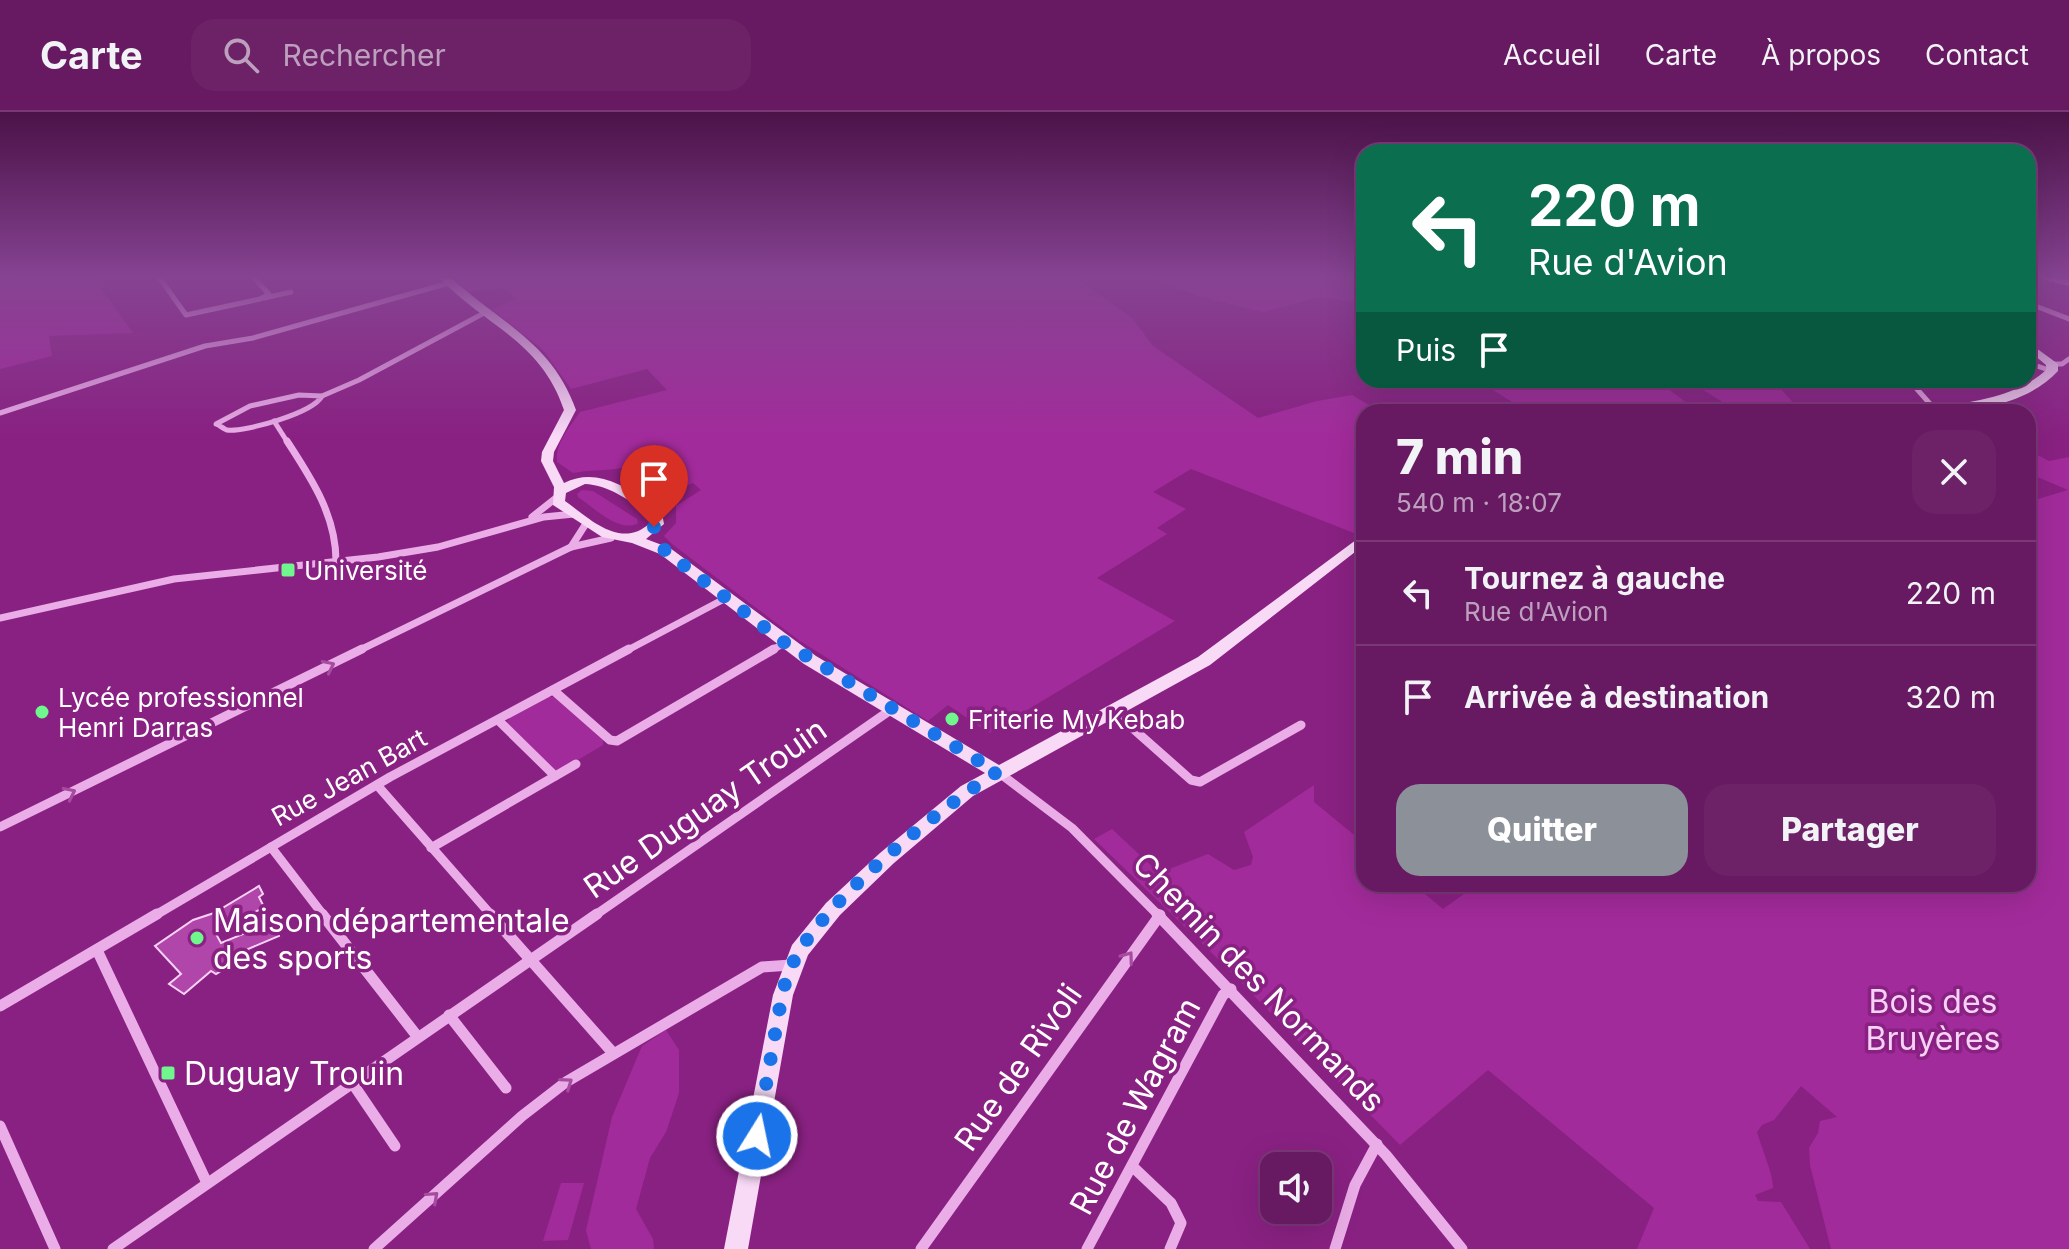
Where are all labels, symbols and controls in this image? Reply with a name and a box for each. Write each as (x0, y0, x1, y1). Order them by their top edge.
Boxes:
search box (191, 19, 751, 91)
text: Carte (40, 32, 143, 78)
icon: search (219, 33, 263, 77)
text: Rechercher (283, 37, 446, 73)
text: Accueil (1503, 38, 1601, 72)
text: Carte (1645, 38, 1717, 72)
text: À propos (1761, 38, 1881, 72)
text: Contact (1925, 38, 2029, 72)
text: 220 m (1528, 172, 1701, 240)
icon: left (1396, 176, 1500, 280)
text: Rue d'Avion (1528, 240, 1728, 284)
icon: arrive (1472, 328, 1516, 372)
text: Puis (1396, 332, 1456, 368)
text: 7 min (1396, 427, 1523, 486)
button: close (1912, 430, 1996, 514)
pin (620, 445, 688, 527)
icon: arrive (632, 457, 676, 501)
text: 540 m · 18:07 (1396, 487, 1562, 518)
place label: Université (304, 555, 428, 586)
text: Tournez à gauche (1464, 560, 1725, 596)
marker: Université (279, 561, 297, 579)
icon: left (1396, 571, 1440, 615)
text: 220 m (1906, 575, 1996, 611)
text: Rue d'Avion (1464, 596, 1608, 627)
one-way arrow (320, 660, 335, 676)
icon: arrive (1396, 675, 1440, 719)
text: Arrivée à destination (1464, 679, 1769, 715)
text: 320 m (1906, 679, 1996, 715)
place label: Lycée professionnel Henri Darras (58, 682, 304, 743)
marker: Lycée professionnel Henri Darras (33, 703, 51, 721)
place label: Friterie My Kebab (968, 704, 1185, 735)
street label: Rue Duguay Trouin (576, 710, 834, 906)
marker: Friterie My Kebab (943, 710, 961, 728)
street label: Rue Jean Bart (266, 722, 432, 832)
button: Quitter (1396, 784, 1688, 876)
button: Partager (1704, 784, 1996, 876)
one-way arrow (62, 787, 76, 803)
street label: Chemin des Normands (1125, 844, 1393, 1120)
place label: Maison départementale des sports (213, 901, 570, 977)
marker: Maison départementale des sports (188, 929, 206, 947)
one-way arrow (1118, 952, 1133, 966)
street label: Rue de Rivoli (946, 976, 1090, 1158)
park label: Bois des Bruyères (1866, 982, 2000, 1058)
street label: Rue de Wagram (1061, 991, 1209, 1221)
place label: Duguay Trouin (184, 1054, 404, 1093)
marker: Duguay Trouin (159, 1064, 177, 1082)
one-way arrow (558, 1078, 572, 1093)
position arrow (715, 1094, 799, 1178)
map controls (1260, 1152, 1332, 1224)
button: sound (1260, 1152, 1332, 1224)
one-way arrow (423, 1193, 438, 1207)

